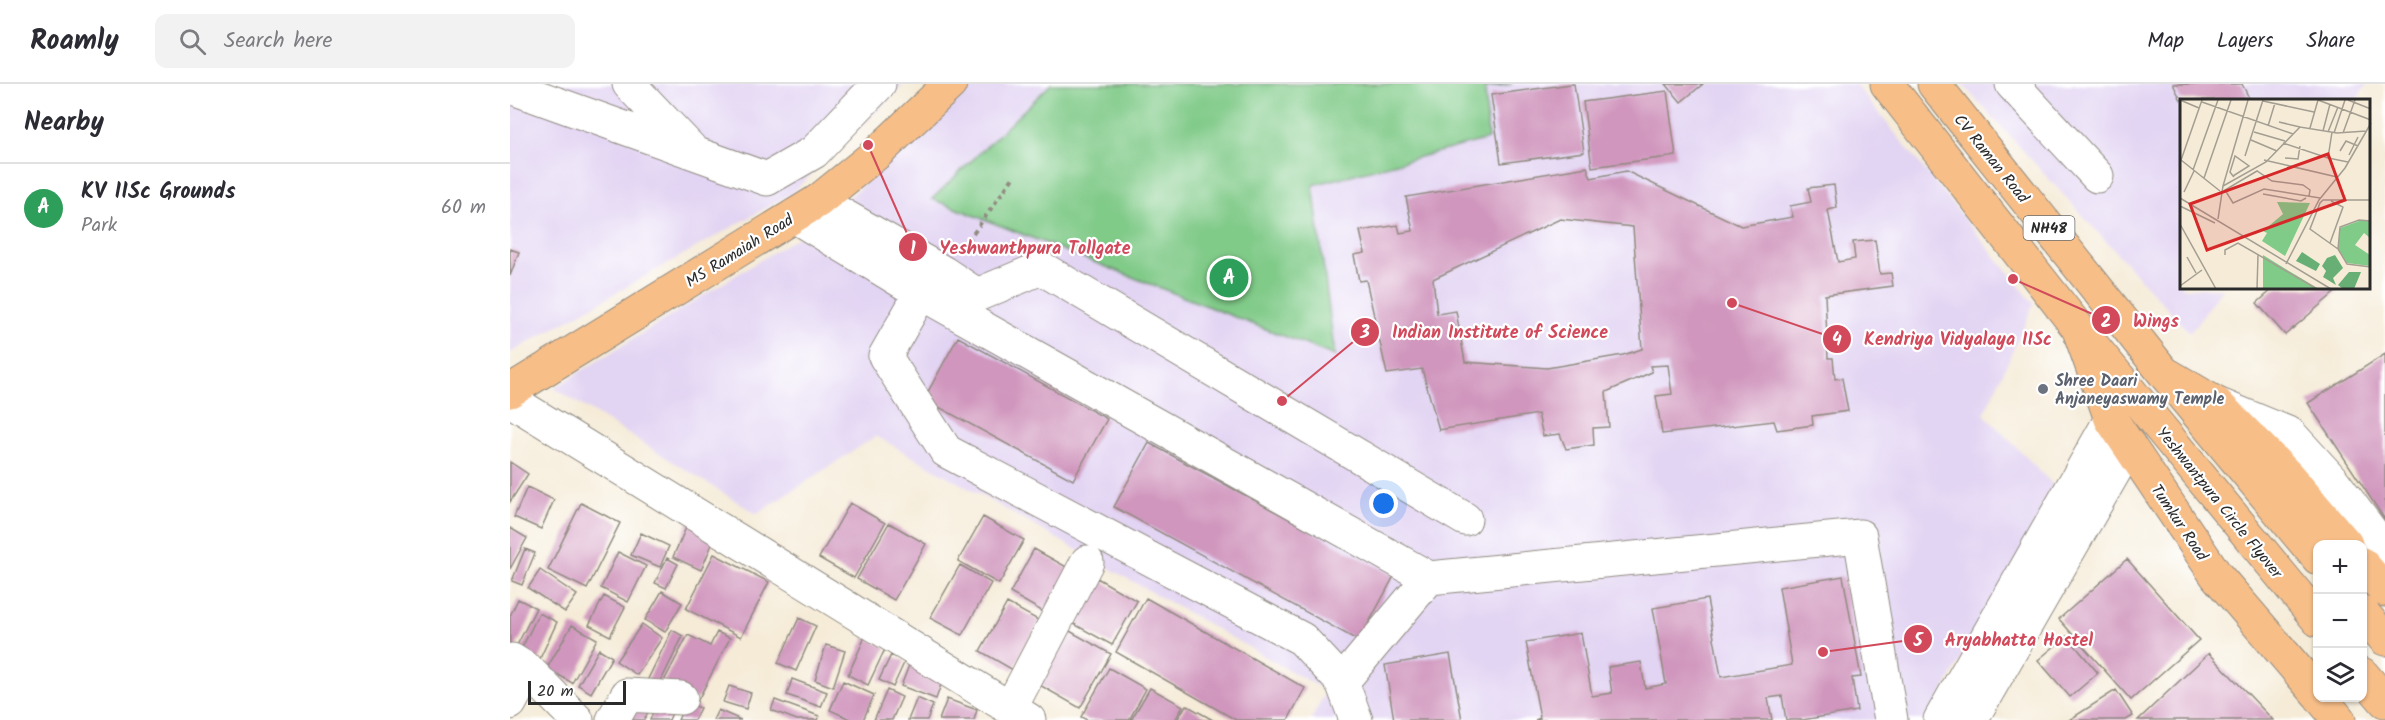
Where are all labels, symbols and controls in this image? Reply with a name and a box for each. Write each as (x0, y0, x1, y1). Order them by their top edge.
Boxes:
search box (155, 14, 575, 68)
text: Roamly (30, 19, 119, 64)
text: Search here (224, 24, 332, 59)
icon: search (176, 25, 209, 58)
text: Map (2147, 25, 2184, 58)
text: Layers (2217, 25, 2273, 58)
text: Share (2306, 25, 2355, 58)
inset map (2180, 99, 2370, 290)
text: Nearby (24, 102, 104, 144)
street label: CV Raman Road (1947, 109, 2035, 210)
text: KV IISc Grounds (81, 175, 236, 210)
text: A (37, 192, 50, 224)
text: 60 m (441, 192, 486, 224)
street label: MS Ramaiah Road (681, 208, 799, 294)
text: Park (81, 210, 117, 242)
road number: NH48 (2024, 216, 2074, 240)
callout: Yeshwanthpura Tollgate (898, 229, 1143, 265)
text: 1 (910, 235, 916, 264)
text: Yeshwanthpura Tollgate (940, 235, 1131, 264)
pin: A (1210, 256, 1248, 300)
callout: Wings (2091, 302, 2191, 338)
text: 2 (2101, 308, 2111, 337)
text: Wings (2133, 308, 2180, 337)
callout: Indian Institute of Science (1350, 314, 1620, 350)
text: 3 (1359, 319, 1370, 348)
text: Indian Institute of Science (1392, 319, 1608, 348)
callout: Kendriya Vidyalaya IISc (1822, 321, 2063, 357)
text: 4 (1832, 326, 1842, 355)
text: Kendriya Vidyalaya IISc (1864, 326, 2052, 355)
place label: Shree Daari Anjaneyaswamy Temple (2055, 369, 2224, 412)
marker: Shree Daari Anjaneyaswamy Temple (2036, 382, 2050, 396)
street label: Yeshwantpura Circle Flyover (2150, 422, 2289, 586)
street label: Tumkur Road (2144, 479, 2214, 567)
your location (1369, 489, 1398, 518)
map controls (2313, 540, 2367, 702)
button: + (2313, 540, 2367, 594)
button: − (2313, 594, 2367, 648)
callout: Aryabhatta Hostel (1903, 621, 2105, 657)
text: 5 (1912, 627, 1924, 656)
text: Aryabhatta Hostel (1945, 627, 2093, 656)
button: layers (2313, 648, 2367, 702)
scale bar (528, 678, 626, 706)
text: 20 m (537, 679, 573, 704)

